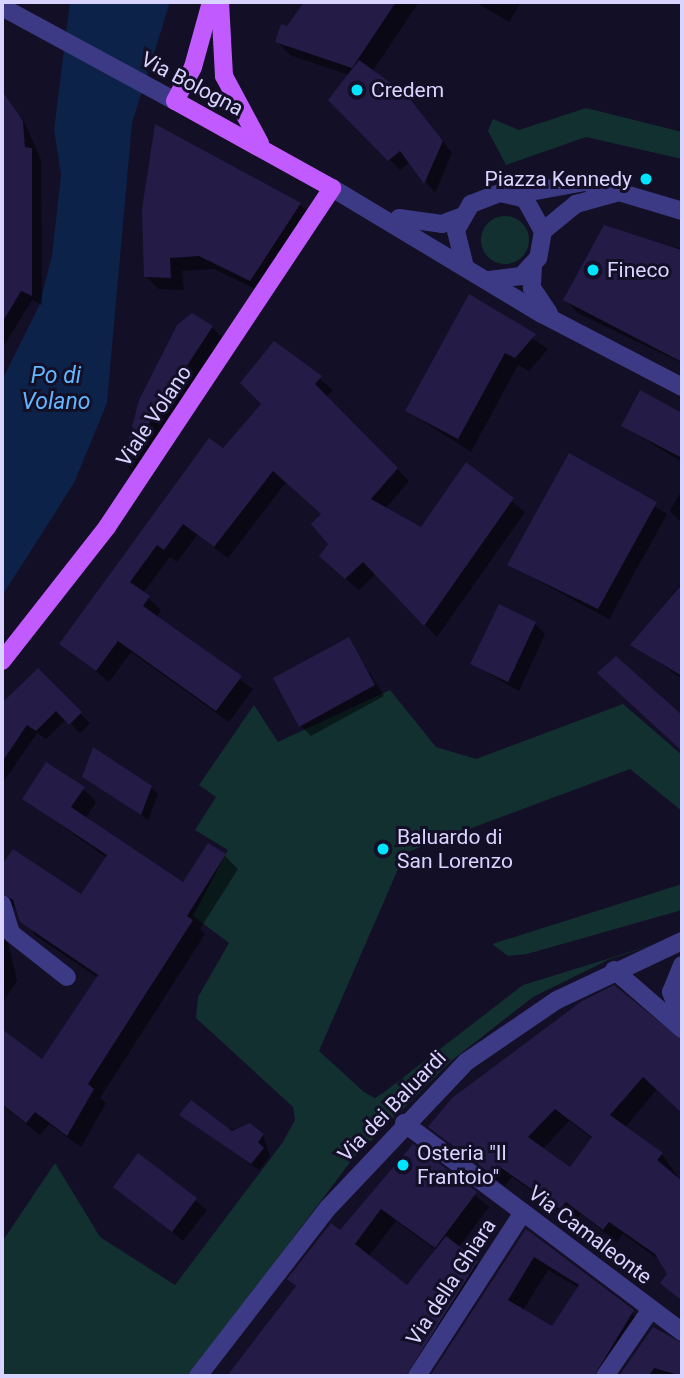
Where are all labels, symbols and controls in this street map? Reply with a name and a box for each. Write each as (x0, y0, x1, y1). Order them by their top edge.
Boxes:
street label: Via Bologna (137, 47, 247, 121)
place label: Credem (371, 77, 444, 103)
marker: Credem (349, 82, 365, 98)
place label: Piazza Kennedy (485, 166, 632, 192)
marker: Piazza Kennedy (638, 171, 654, 187)
place label: Fineco (607, 257, 669, 283)
marker: Fineco (585, 262, 601, 278)
street label: Viale Volano (111, 361, 197, 471)
water label: Po di Volano (21, 362, 91, 416)
place label: Baluardo di San Lorenzo (397, 824, 513, 874)
marker: Baluardo di San Lorenzo (375, 841, 391, 857)
street label: Via dei Baluardi (333, 1045, 451, 1167)
place label: Osteria "Il Frantoio" (417, 1140, 507, 1190)
marker: Osteria "Il Frantoio" (395, 1157, 411, 1173)
street label: Via Camaleonte (523, 1180, 657, 1290)
street label: Via della Ghiara (401, 1214, 501, 1350)

